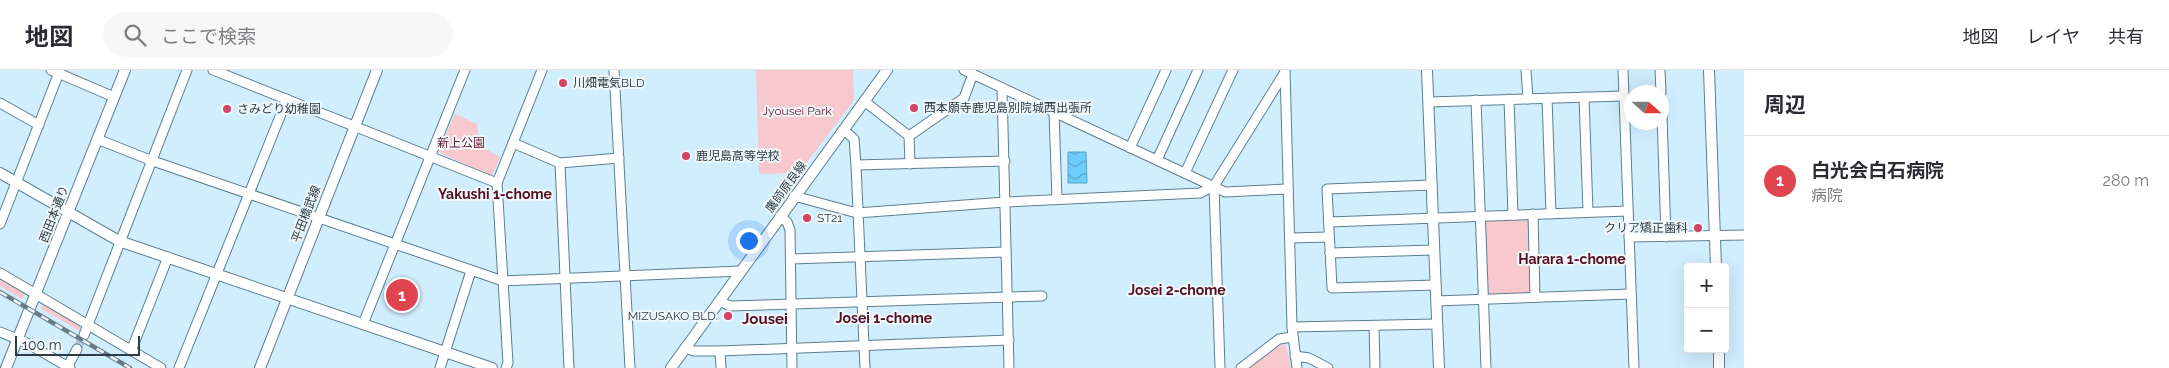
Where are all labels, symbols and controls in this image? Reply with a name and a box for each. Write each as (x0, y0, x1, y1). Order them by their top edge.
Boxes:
search box (103, 12, 453, 57)
icon: search (121, 21, 149, 49)
text: 地図 (25, 22, 73, 51)
text: ここで検索 (161, 25, 256, 47)
text: 地図 (1963, 26, 1999, 47)
text: レイヤ (2027, 26, 2080, 47)
text: 共有 (2108, 26, 2144, 47)
place label: 川畑電気BLD (573, 76, 645, 90)
marker: 川畑電気BLD (557, 77, 569, 89)
north arrow (1624, 85, 1669, 130)
text: 周辺 (1764, 92, 1806, 117)
place label: 西本願寺鹿児島別院城西出張所 (924, 101, 1092, 115)
place label: さみどり幼稚園 (237, 102, 321, 116)
marker: 西本願寺鹿児島別院城西出張所 (908, 102, 920, 114)
marker: さみどり幼稚園 (221, 103, 233, 115)
park label: Jyousei Park (762, 104, 832, 118)
park label: 新上公園 (437, 136, 485, 150)
place label: 鹿児島高等学校 (696, 149, 780, 163)
marker: 鹿児島高等学校 (680, 150, 692, 162)
street label: 鷹師原良線 (763, 159, 809, 215)
text: 白光会白石病院 (1811, 159, 1944, 181)
text: 1 (1776, 171, 1784, 190)
text: 280 m (2103, 171, 2149, 190)
street label: 西田本通り (37, 183, 71, 245)
street label: 平田橋武線 (289, 183, 323, 245)
district label: Yakushi 1-chome (438, 186, 552, 202)
text: 病院 (1811, 186, 1843, 205)
place label: ST21 (817, 211, 842, 225)
marker: ST21 (801, 212, 813, 224)
place label: クリア矯正歯科 (1604, 221, 1688, 235)
marker: クリア矯正歯科 (1692, 222, 1704, 234)
your location (736, 228, 762, 254)
district label: Harara 1-chome (1518, 251, 1626, 267)
map controls (1684, 263, 1729, 353)
button: + (1684, 263, 1729, 308)
pin: 1 (386, 276, 418, 314)
district label: Josei 2-chome (1128, 282, 1226, 298)
button: − (1684, 308, 1729, 353)
place label: MIZUSAKO BLD. (628, 309, 718, 323)
marker: MIZUSAKO BLD. (722, 310, 734, 322)
district label: Jousei (742, 310, 788, 328)
district label: Josei 1-chome (836, 310, 933, 326)
scale bar (15, 333, 140, 356)
text: 100 m (22, 337, 62, 353)

